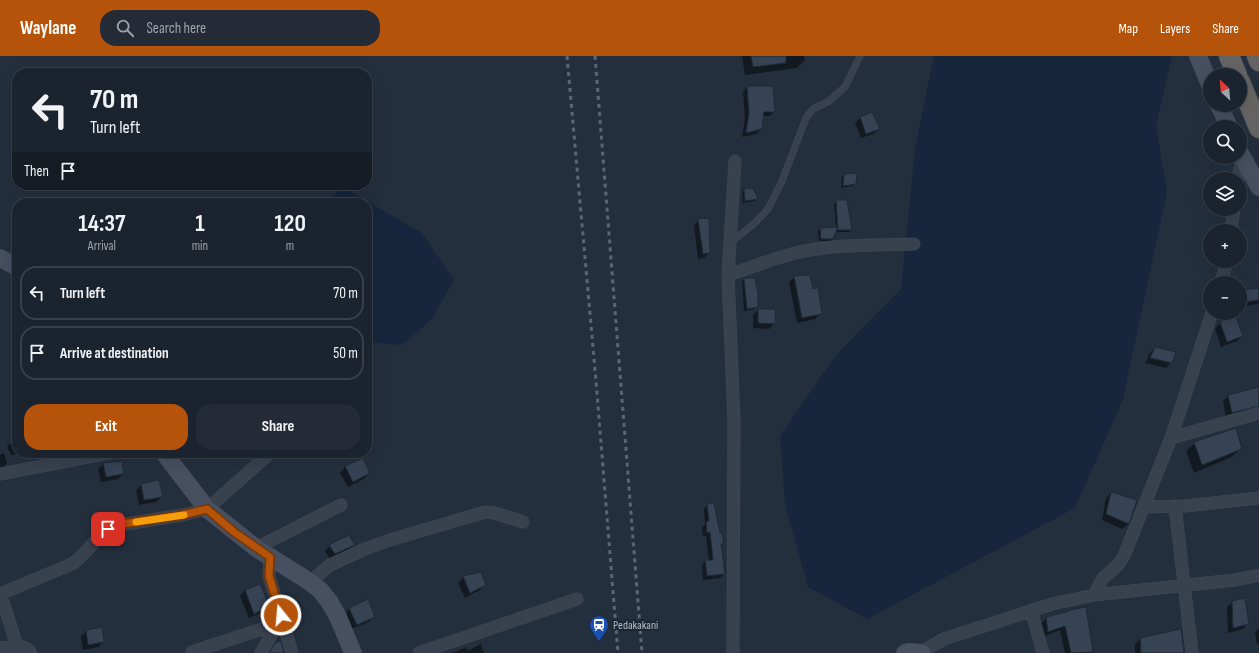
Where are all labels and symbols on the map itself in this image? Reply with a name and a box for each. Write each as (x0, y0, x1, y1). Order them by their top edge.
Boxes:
north arrow (1203, 68, 1247, 112)
pin (91, 512, 125, 546)
position arrow (260, 594, 302, 636)
station icon: Pedakakani (588, 614, 610, 642)
place label: Pedakakani (613, 618, 658, 633)

